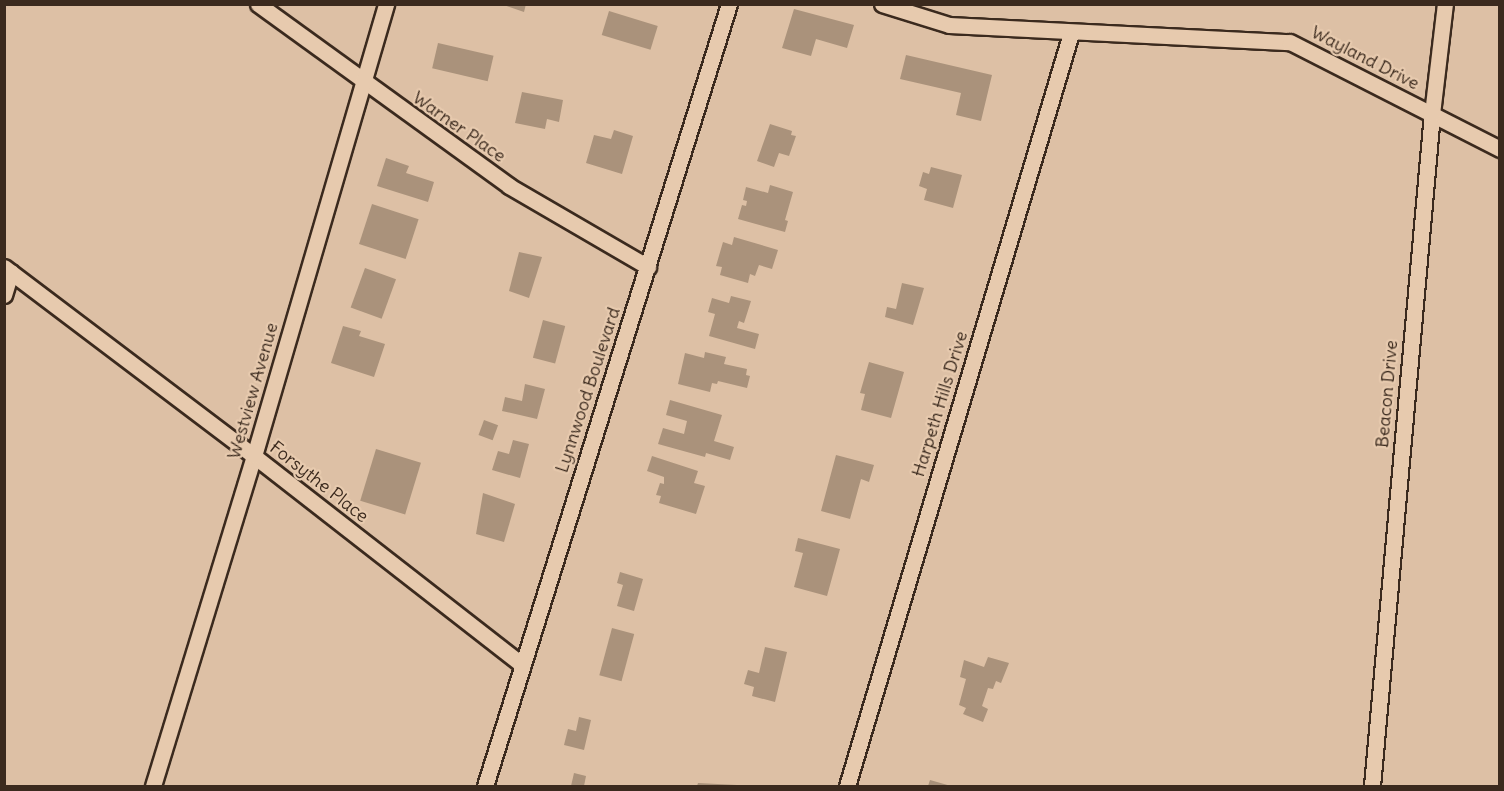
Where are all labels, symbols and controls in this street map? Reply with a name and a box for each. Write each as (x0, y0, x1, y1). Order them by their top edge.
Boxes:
street label: Wayland Drive (1307, 22, 1423, 94)
street label: Warner Place (408, 87, 510, 167)
street label: Lynnwood Boulevard (551, 305, 625, 475)
street label: Westview Avenue (223, 320, 283, 462)
street label: Harpeth Hills Drive (908, 328, 972, 480)
street label: Beacon Drive (1372, 339, 1402, 449)
street label: Forsythe Place (265, 437, 373, 527)

